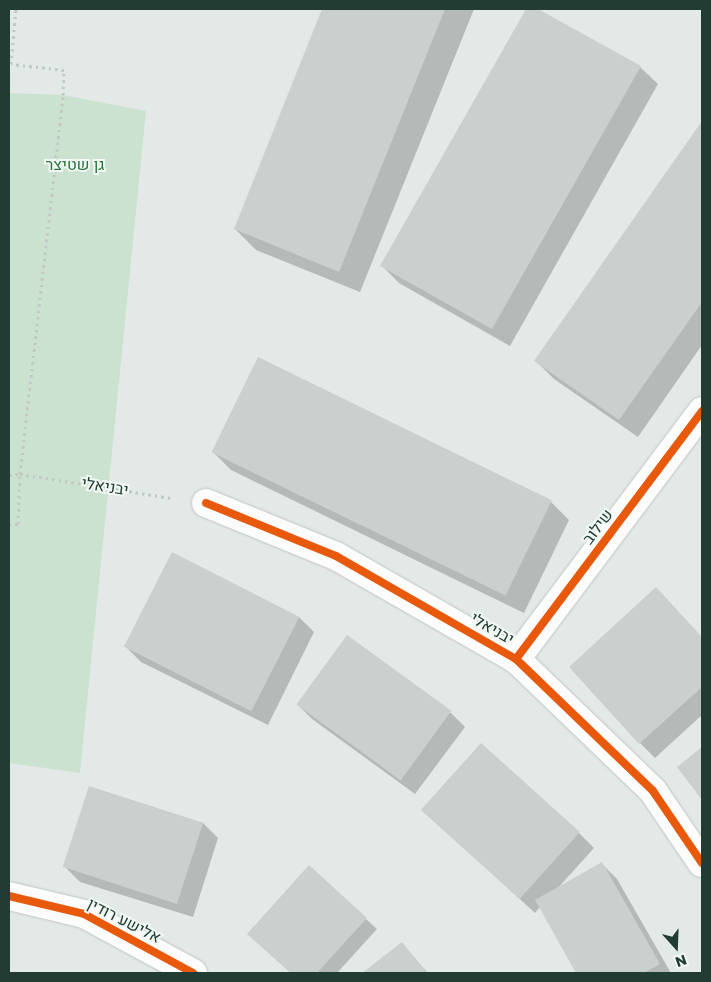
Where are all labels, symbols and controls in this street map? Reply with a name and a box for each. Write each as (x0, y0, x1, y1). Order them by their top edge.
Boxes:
park label: גן שטיצר (45, 155, 105, 175)
street label: יבניאלי (80, 474, 130, 500)
street label: שילוב (579, 506, 617, 548)
street label: יבניאלי (467, 609, 517, 649)
street label: אלישע רודין (84, 894, 164, 948)
north arrow (651, 922, 701, 972)
text: N (673, 950, 689, 972)

